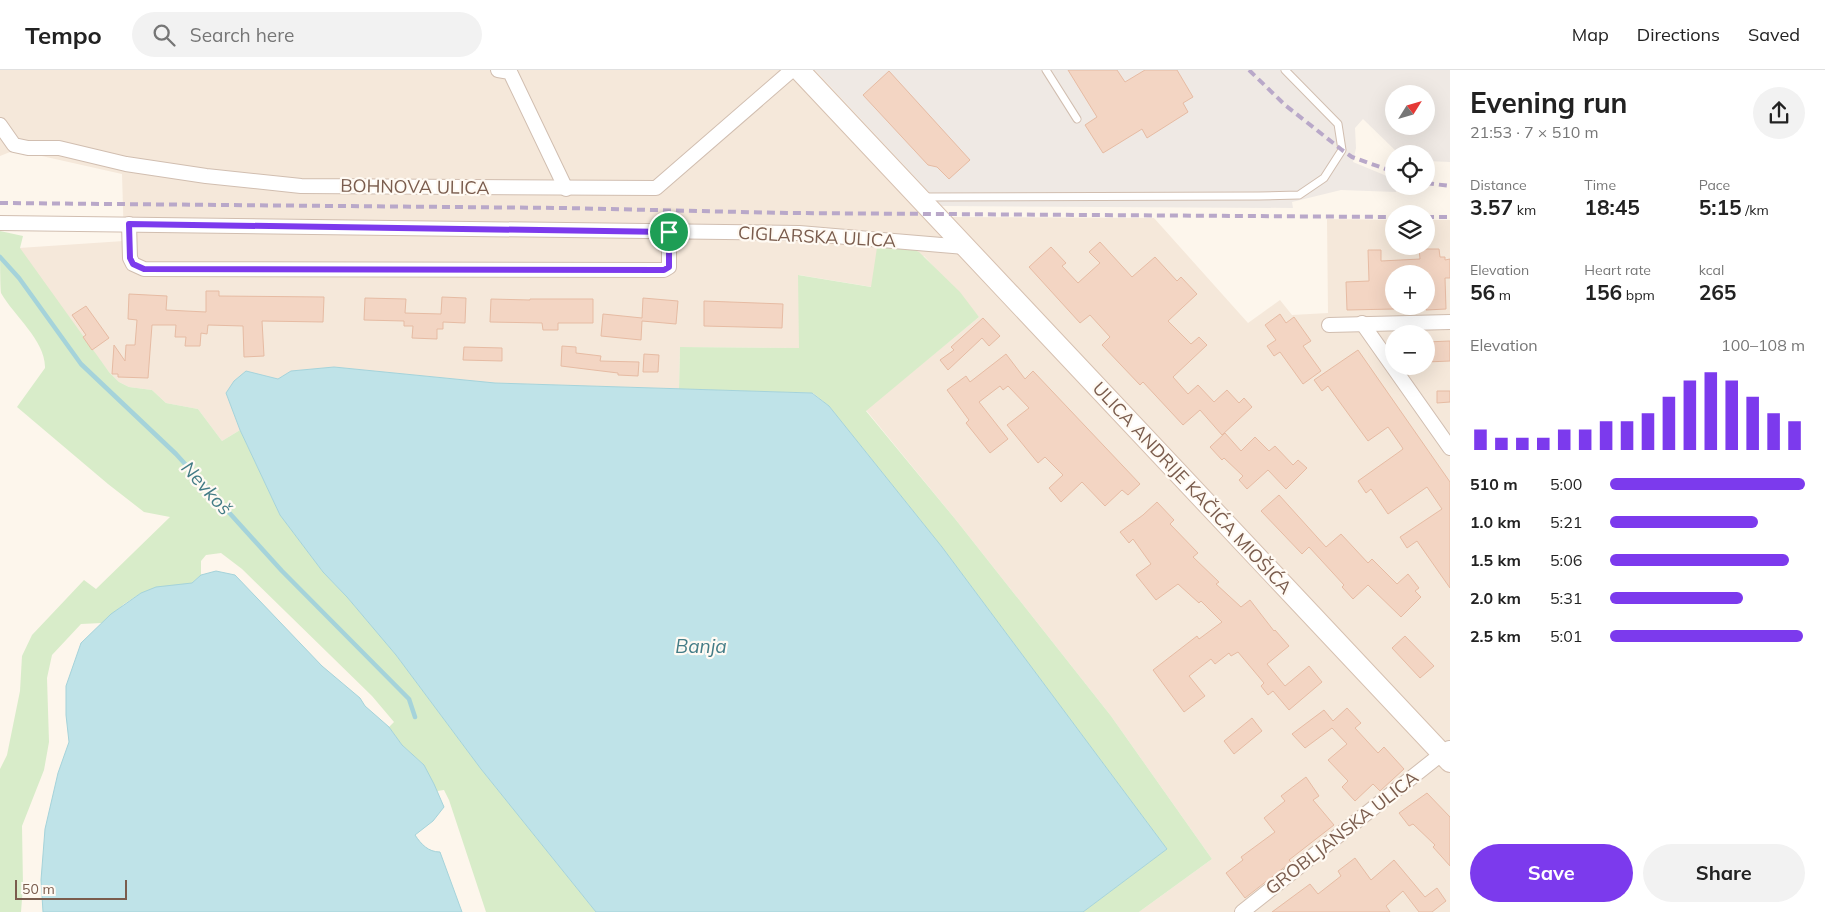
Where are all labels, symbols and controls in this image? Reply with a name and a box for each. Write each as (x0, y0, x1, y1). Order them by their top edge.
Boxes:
search box (132, 12, 482, 57)
text: Tempo (25, 20, 102, 50)
icon: search (150, 21, 178, 49)
text: Search here (190, 23, 294, 47)
text: Map (1572, 23, 1609, 46)
text: Directions (1637, 23, 1720, 46)
text: Saved (1748, 23, 1800, 46)
north arrow (1385, 85, 1435, 135)
map controls (1385, 85, 1435, 375)
text: Evening run (1470, 85, 1627, 120)
button: share (1753, 87, 1805, 139)
text: 21:53 · 7 × 510 m (1470, 122, 1599, 142)
button: locate (1385, 145, 1435, 195)
street label: BOHNOVA ULICA (340, 174, 490, 199)
text: Distance (1470, 176, 1527, 194)
text: Time (1584, 176, 1616, 194)
text: Pace (1699, 176, 1730, 194)
text: 3.57 (1470, 194, 1513, 220)
text: 18:45 (1584, 194, 1640, 220)
text: 5:15 (1699, 194, 1742, 220)
text: km (1513, 201, 1536, 219)
text: /km (1742, 201, 1769, 219)
button: layers (1385, 205, 1435, 255)
pin (648, 211, 690, 253)
icon: arrive (655, 218, 683, 246)
street label: CIGLARSKA ULICA (737, 221, 897, 252)
text: Elevation (1470, 261, 1529, 279)
text: Heart rate (1584, 261, 1651, 279)
text: kcal (1699, 261, 1724, 279)
button: + (1385, 265, 1435, 315)
text: 56 (1470, 279, 1495, 305)
text: 156 (1584, 279, 1622, 305)
text: 265 (1699, 279, 1736, 305)
text: m (1495, 286, 1511, 304)
text: bpm (1622, 286, 1655, 304)
button: − (1385, 325, 1435, 375)
text: Elevation (1470, 335, 1538, 355)
text: 100–108 m (1721, 335, 1805, 355)
street label: ULICA ANDRIJE KAČIĆA MIOŠIĆA (1088, 377, 1297, 599)
water label: Nevkoš (177, 456, 237, 520)
text: 510 m (1470, 474, 1518, 494)
text: 5:00 (1550, 474, 1582, 494)
text: 1.0 km (1470, 512, 1521, 532)
text: 5:21 (1550, 512, 1582, 532)
text: 1.5 km (1470, 550, 1521, 570)
text: 5:06 (1550, 550, 1582, 570)
text: 2.0 km (1470, 588, 1521, 608)
text: 5:31 (1550, 588, 1582, 608)
text: 2.5 km (1470, 626, 1521, 646)
text: 5:01 (1550, 626, 1582, 646)
water label: Banja (675, 634, 727, 658)
street label: GROBLJANSKA ULICA (1261, 766, 1423, 899)
button: Save (1470, 844, 1633, 902)
button: Share (1643, 844, 1805, 902)
scale bar (15, 877, 128, 900)
text: 50 m (22, 880, 55, 898)

